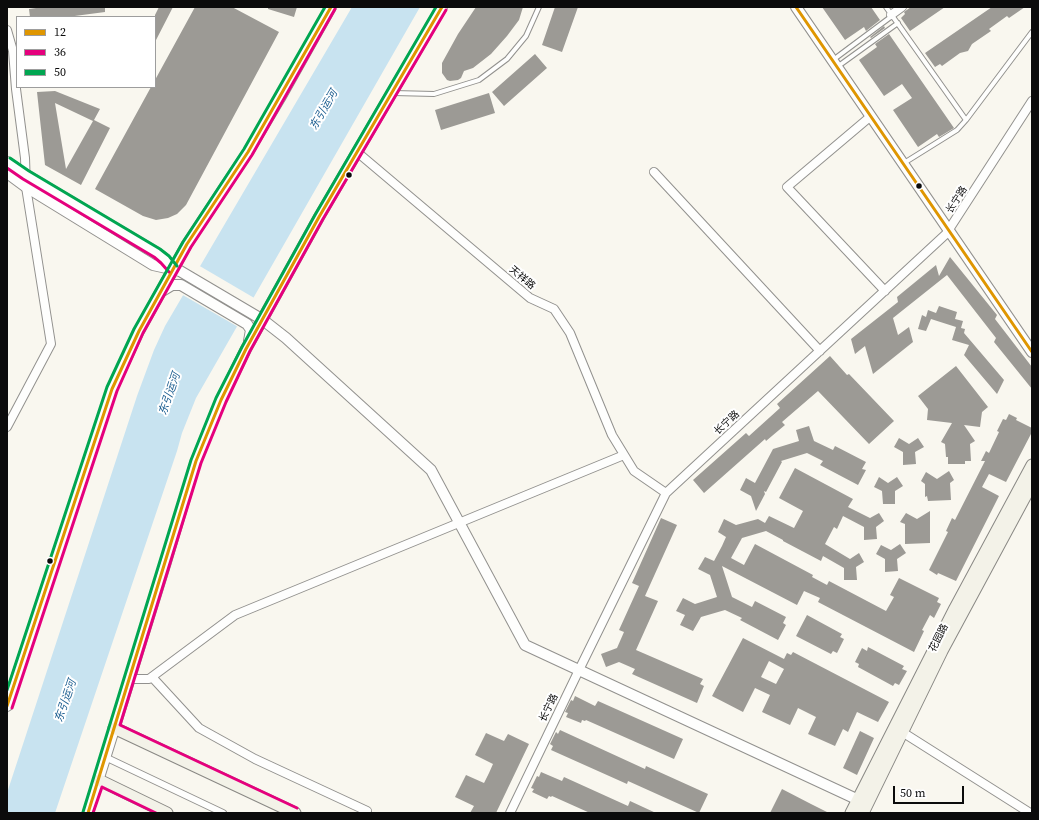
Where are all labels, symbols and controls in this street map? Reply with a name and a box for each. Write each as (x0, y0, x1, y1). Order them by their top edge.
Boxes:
legend (16, 16, 156, 88)
text: 12 (54, 24, 66, 40)
text: 36 (54, 44, 66, 60)
text: 50 (54, 64, 66, 80)
water label: 东引运河 (307, 88, 341, 132)
unlabelled marker (344, 170, 354, 180)
unlabelled marker (914, 181, 924, 191)
street label: 长宁路 (944, 184, 970, 216)
street label: 天祥路 (507, 264, 537, 292)
water label: 东引运河 (157, 371, 183, 417)
street label: 长宁路 (712, 408, 742, 438)
unlabelled marker (45, 556, 55, 566)
street label: 花园路 (927, 622, 951, 654)
water label: 东引运河 (53, 678, 79, 724)
street label: 长宁路 (537, 692, 561, 724)
scale bar (895, 778, 966, 804)
text: 50 m (900, 785, 926, 801)

